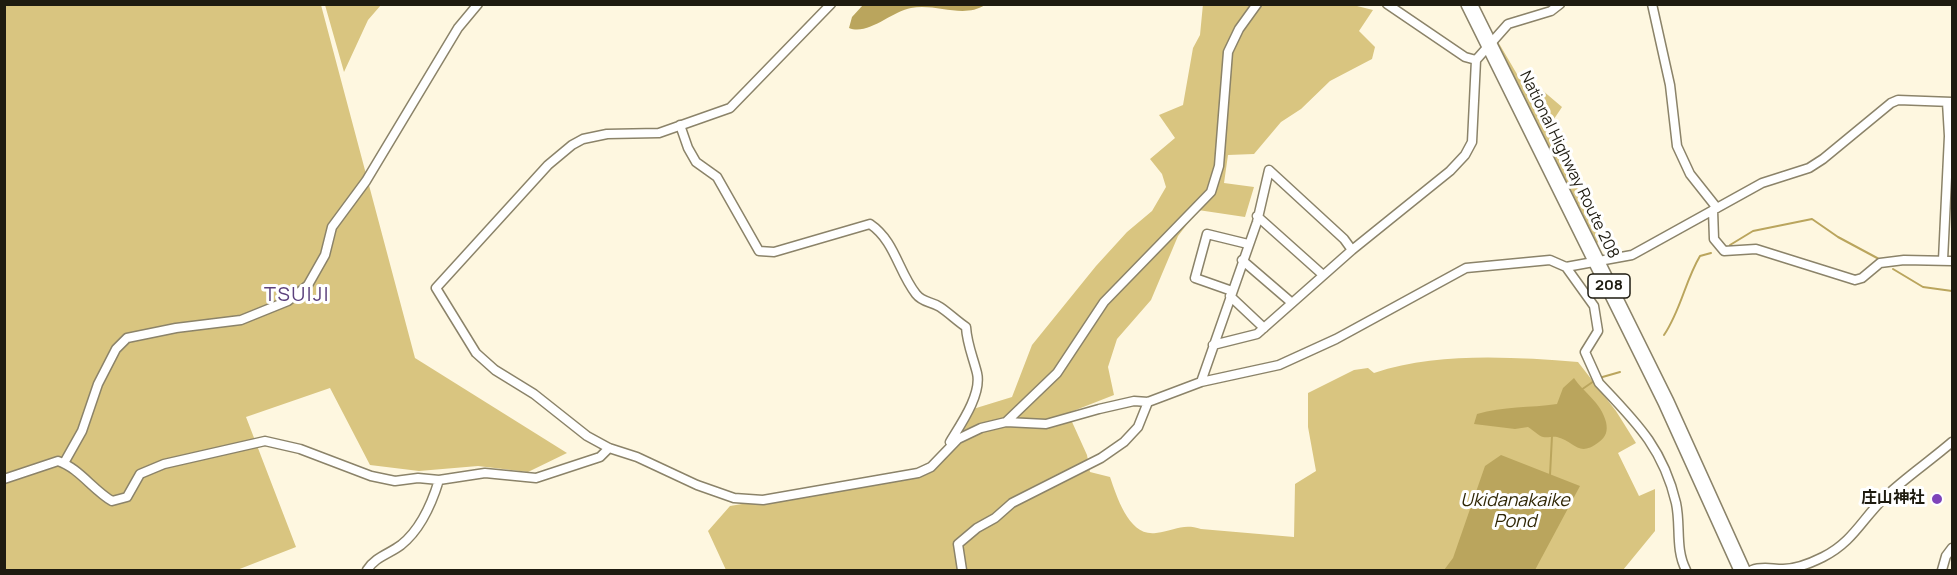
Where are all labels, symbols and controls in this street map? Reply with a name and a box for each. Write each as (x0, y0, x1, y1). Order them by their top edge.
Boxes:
street label: National Highway Route 208 (1515, 68, 1623, 262)
road number: 208 (1588, 274, 1630, 298)
district label: TSUIJI (264, 283, 330, 307)
place label: 庄山神社 (1861, 489, 1925, 509)
water label: Ukidanakaike Pond (1460, 490, 1570, 532)
marker: 庄山神社 (1930, 492, 1944, 506)

